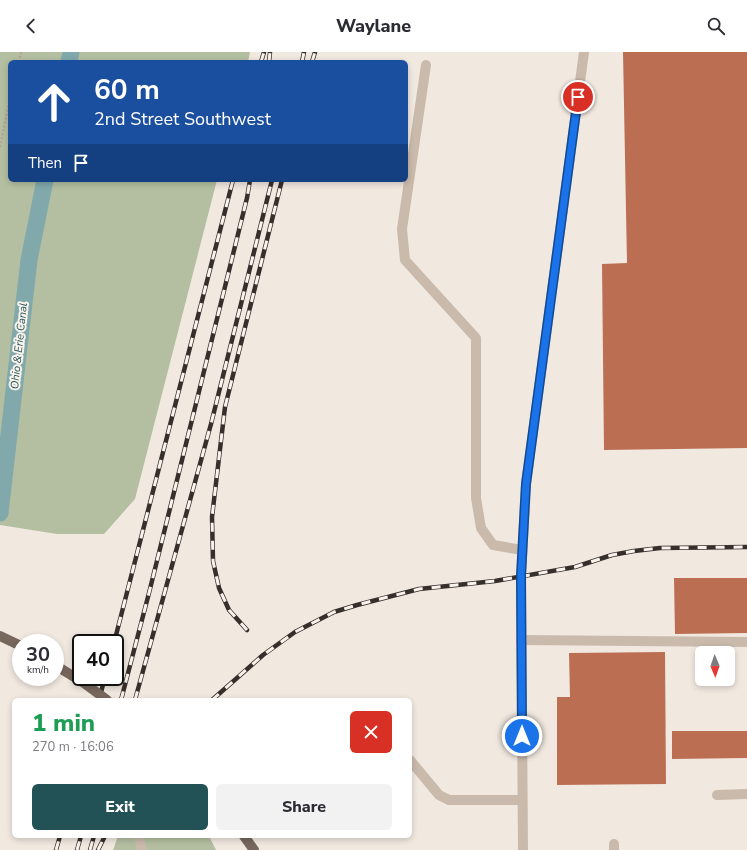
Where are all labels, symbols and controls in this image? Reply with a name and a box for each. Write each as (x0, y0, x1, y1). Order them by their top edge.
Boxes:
text: Waylane (336, 14, 411, 38)
icon: back (20, 15, 42, 37)
icon: search (705, 15, 727, 37)
text: 60 m (94, 71, 160, 109)
icon: ahead (28, 76, 80, 128)
pin (561, 80, 595, 114)
icon: arrive (567, 86, 589, 108)
text: 2nd Street Southwest (94, 107, 271, 131)
icon: arrive (70, 152, 92, 174)
text: Then (28, 153, 62, 173)
water label: Ohio & Erie Canal (7, 302, 31, 390)
speed limit sign: 40 (72, 634, 124, 686)
text: 30 (26, 641, 50, 668)
north arrow (695, 646, 735, 686)
map controls (695, 646, 735, 686)
text: km/h (27, 663, 49, 677)
text: 1 min (32, 707, 95, 739)
button: close (350, 711, 392, 753)
position arrow (501, 715, 543, 757)
text: 270 m · 16:06 (32, 738, 114, 756)
button: Exit (32, 784, 208, 830)
button: Share (216, 784, 392, 830)

